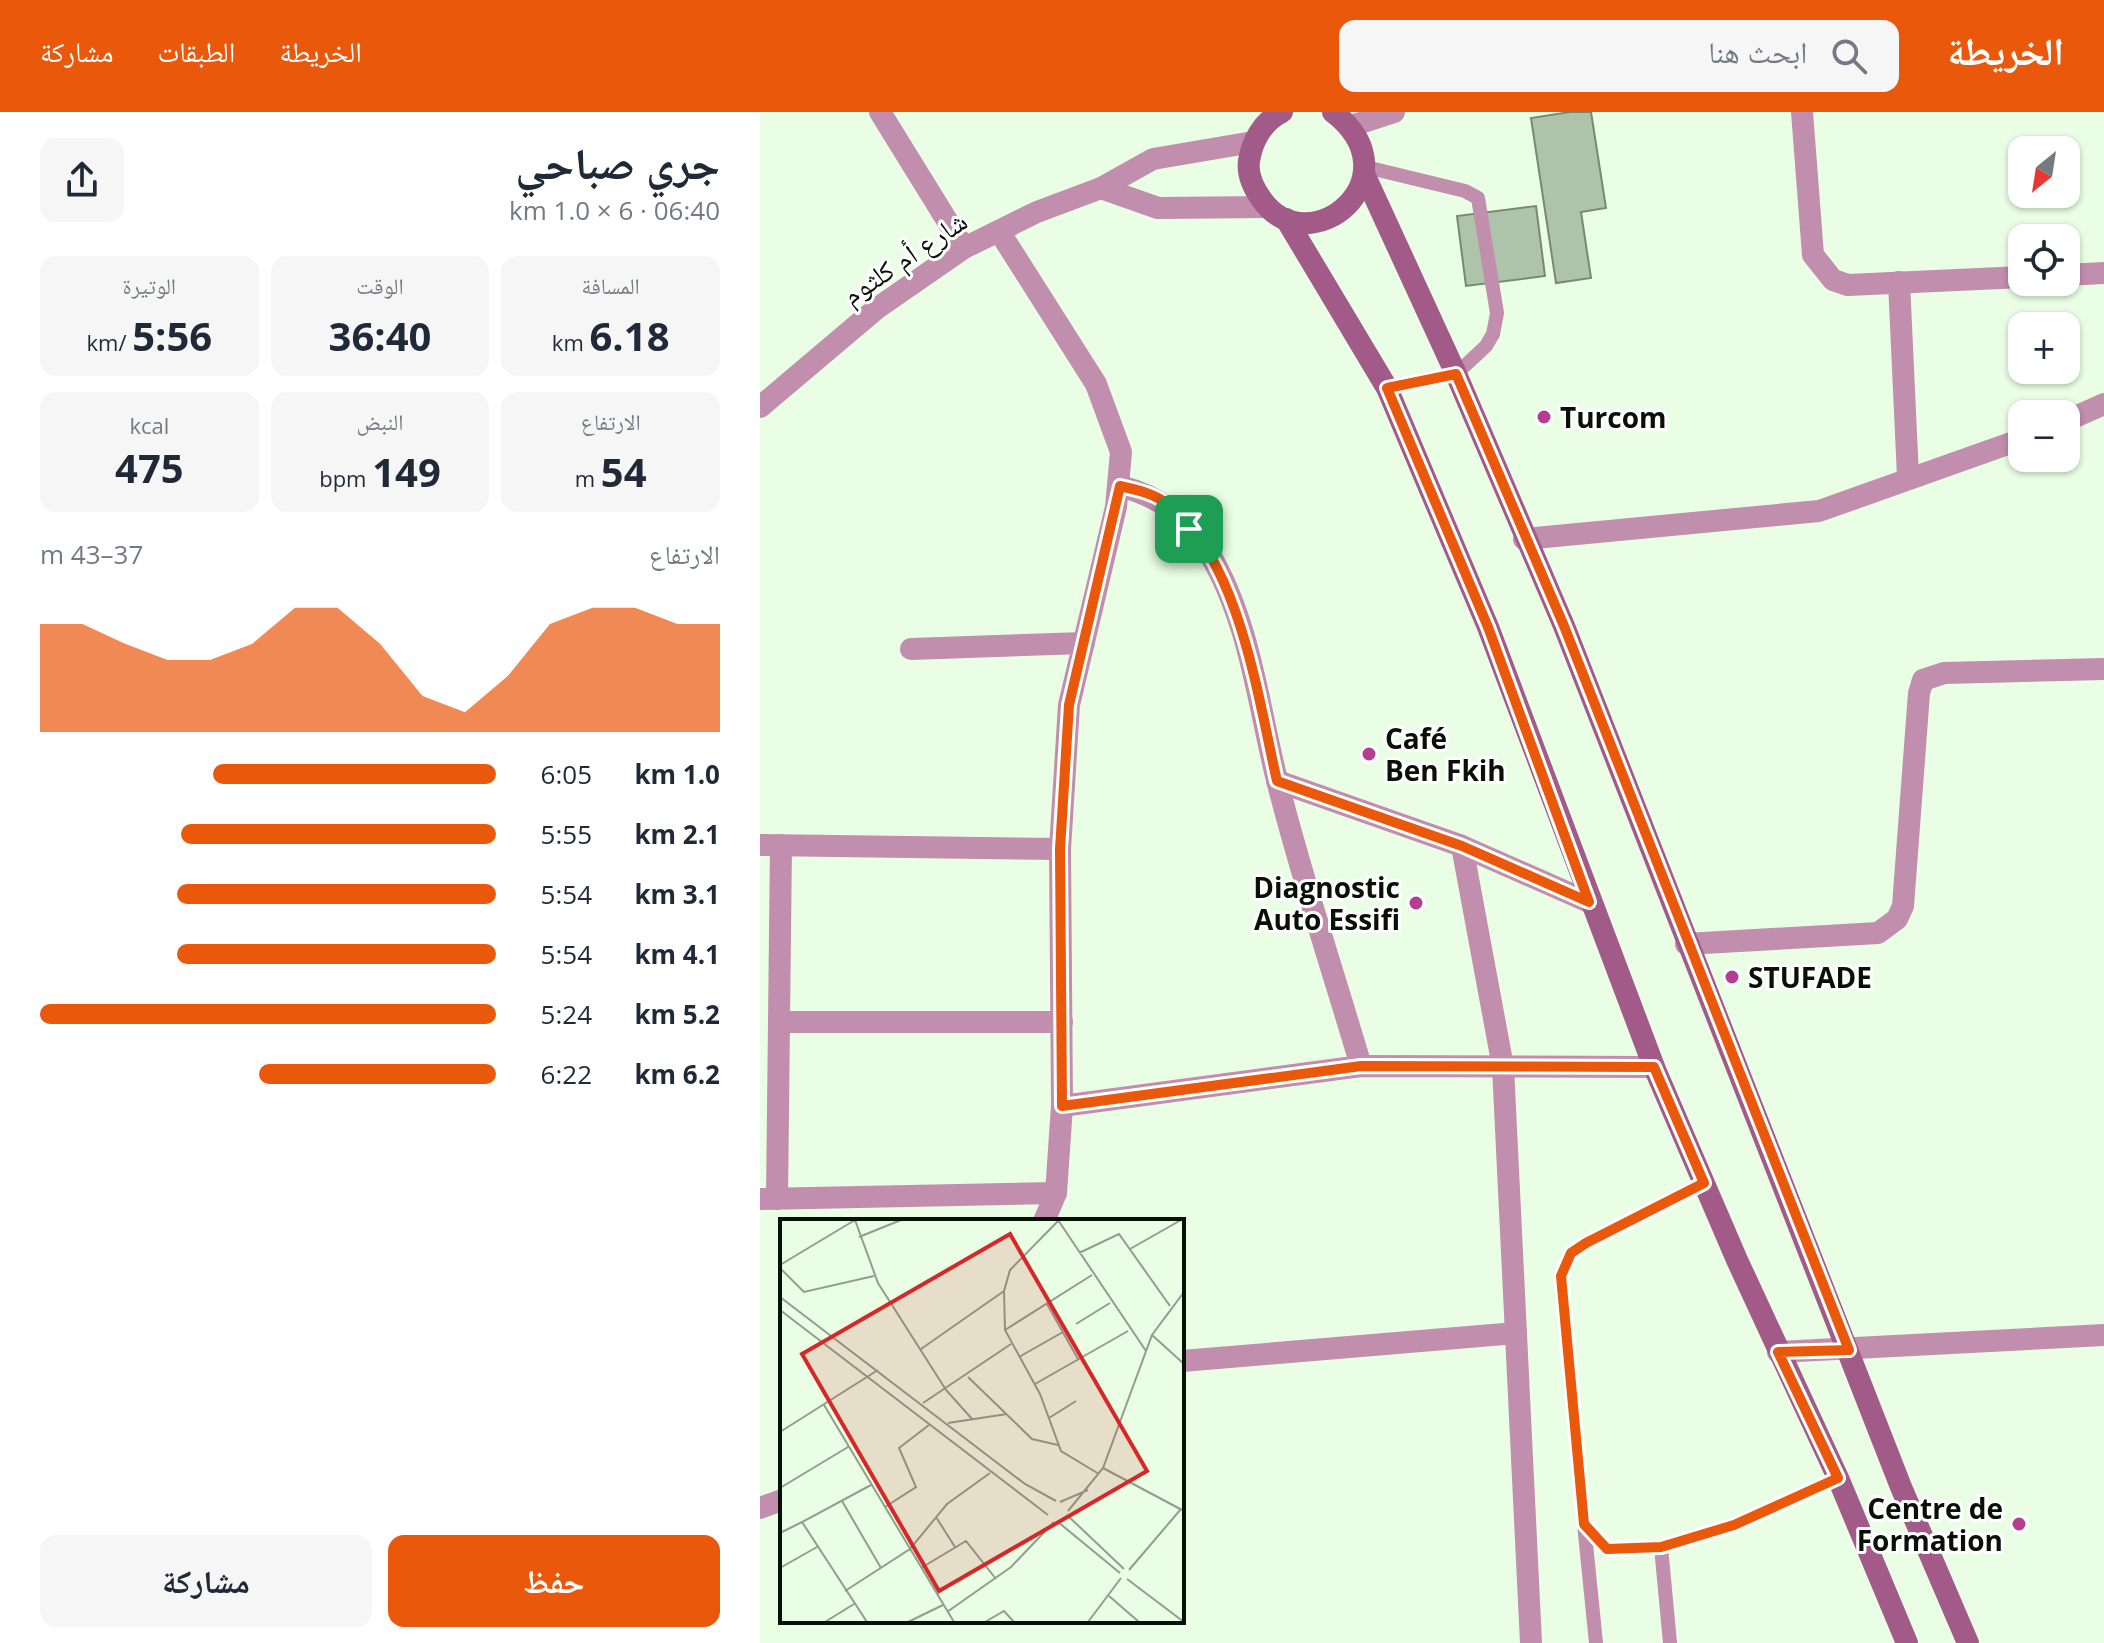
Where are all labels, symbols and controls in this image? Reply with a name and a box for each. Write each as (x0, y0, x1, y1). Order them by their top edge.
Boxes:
search box (1339, 20, 1899, 92)
text: الخريطة (1947, 24, 2064, 76)
text: ابحث هنا (1708, 31, 1807, 72)
text: مشاركة (40, 32, 114, 70)
text: الطبقات (158, 32, 235, 70)
text: الخريطة (279, 32, 362, 70)
icon: search (1827, 34, 1871, 78)
text: جري صباحي (515, 132, 720, 192)
north arrow (2008, 136, 2080, 208)
map controls (2008, 136, 2080, 472)
button: share (40, 138, 124, 222)
text: 06:40 · 6 × 1.0 km (509, 192, 720, 228)
street label: شارع أم كلثوم (834, 201, 975, 314)
button: locate (2008, 224, 2080, 296)
text: الوتيرة (123, 270, 176, 300)
text: الوقت (356, 270, 404, 300)
text: المسافة (582, 270, 640, 300)
text: 5:56 (132, 308, 212, 363)
text: 36:40 (329, 308, 431, 363)
text: 6.18 (589, 308, 670, 363)
button: + (2008, 312, 2080, 384)
text: /km (86, 327, 132, 357)
text: km (552, 327, 589, 357)
place label: Turcom (1560, 398, 1667, 436)
button: − (2008, 400, 2080, 472)
text: النبض (357, 406, 403, 436)
text: الارتفاع (581, 406, 641, 436)
marker: Turcom (1535, 408, 1553, 426)
text: kcal (129, 410, 169, 440)
text: 475 (115, 440, 184, 495)
text: 149 (372, 444, 441, 499)
text: 54 (601, 444, 647, 499)
text: bpm (319, 463, 372, 493)
text: m (575, 463, 601, 493)
pin (1155, 495, 1223, 563)
icon: arrive (1167, 507, 1211, 551)
text: 37–43 m (40, 536, 143, 572)
text: الارتفاع (649, 536, 720, 572)
place label: Café Ben Fkih (1385, 719, 1506, 789)
marker: Café Ben Fkih (1360, 745, 1378, 763)
text: 6:05 (541, 756, 592, 792)
text: 1.0 km (634, 756, 720, 792)
text: 5:55 (541, 816, 592, 852)
text: 2.1 km (634, 816, 720, 852)
place label: Diagnostic Auto Essifi (1253, 868, 1400, 938)
text: 5:54 (541, 876, 592, 912)
text: 3.1 km (634, 876, 720, 912)
marker: Diagnostic Auto Essifi (1407, 894, 1425, 912)
text: 5:54 (541, 936, 592, 972)
text: 4.1 km (634, 936, 720, 972)
place label: STUFADE (1748, 958, 1872, 996)
marker: STUFADE (1723, 968, 1741, 986)
text: 5:24 (541, 996, 592, 1032)
text: 5.2 km (634, 996, 720, 1032)
text: 6:22 (541, 1056, 592, 1092)
text: 6.2 km (634, 1056, 720, 1092)
inset map (780, 1219, 1184, 1623)
place label: Centre de Formation (1857, 1489, 2003, 1559)
marker: Centre de Formation (2010, 1515, 2028, 1533)
button: مشاركة (40, 1535, 372, 1627)
button: حفظ (388, 1535, 720, 1627)

